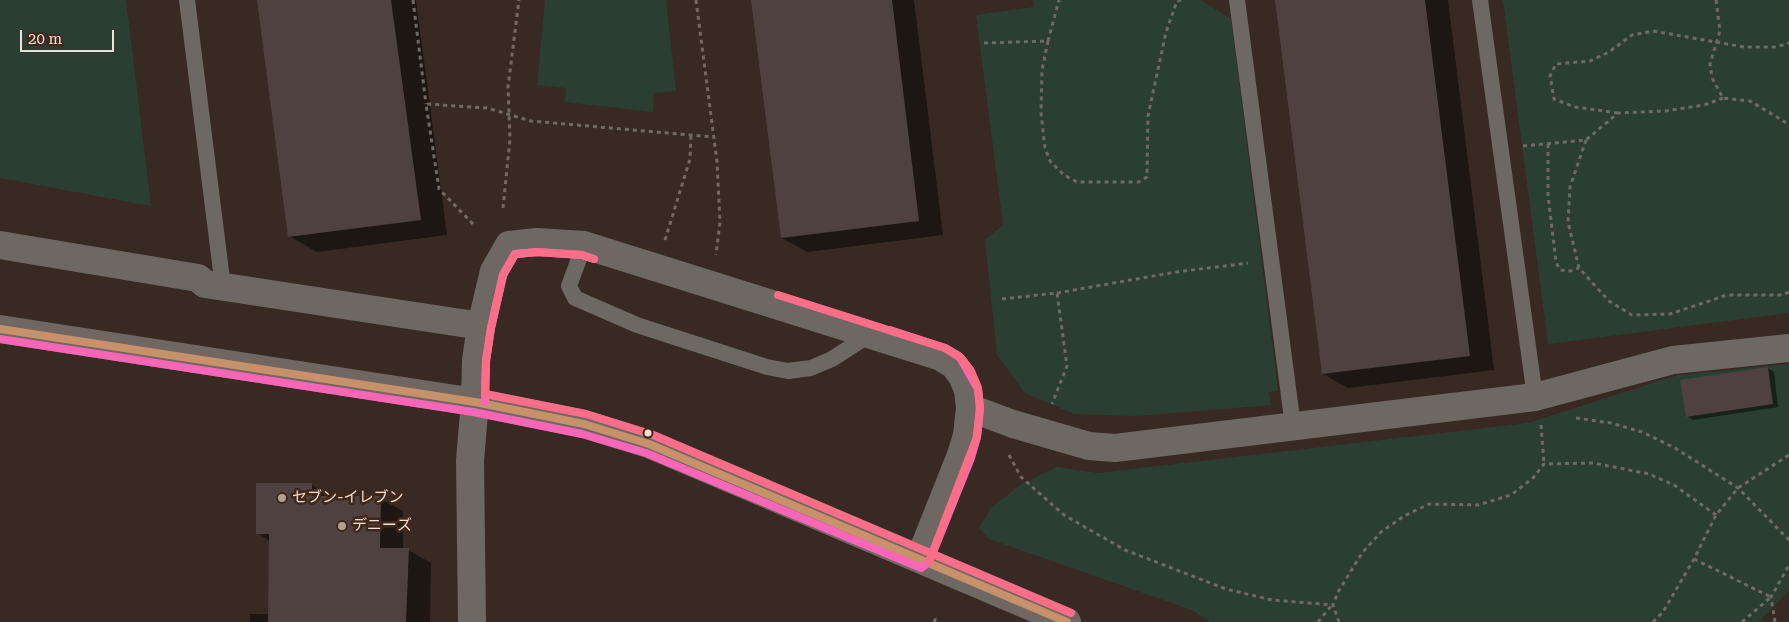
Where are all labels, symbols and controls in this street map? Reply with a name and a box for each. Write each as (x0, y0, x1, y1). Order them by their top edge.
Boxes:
scale bar (22, 20, 116, 52)
text: 20 m (28, 30, 62, 48)
unlabelled marker (643, 428, 653, 438)
place label: セブン-イレブン (292, 489, 404, 507)
marker: セブン-イレブン (276, 492, 288, 504)
place label: デニーズ (352, 517, 412, 535)
marker: デニーズ (336, 520, 348, 532)

